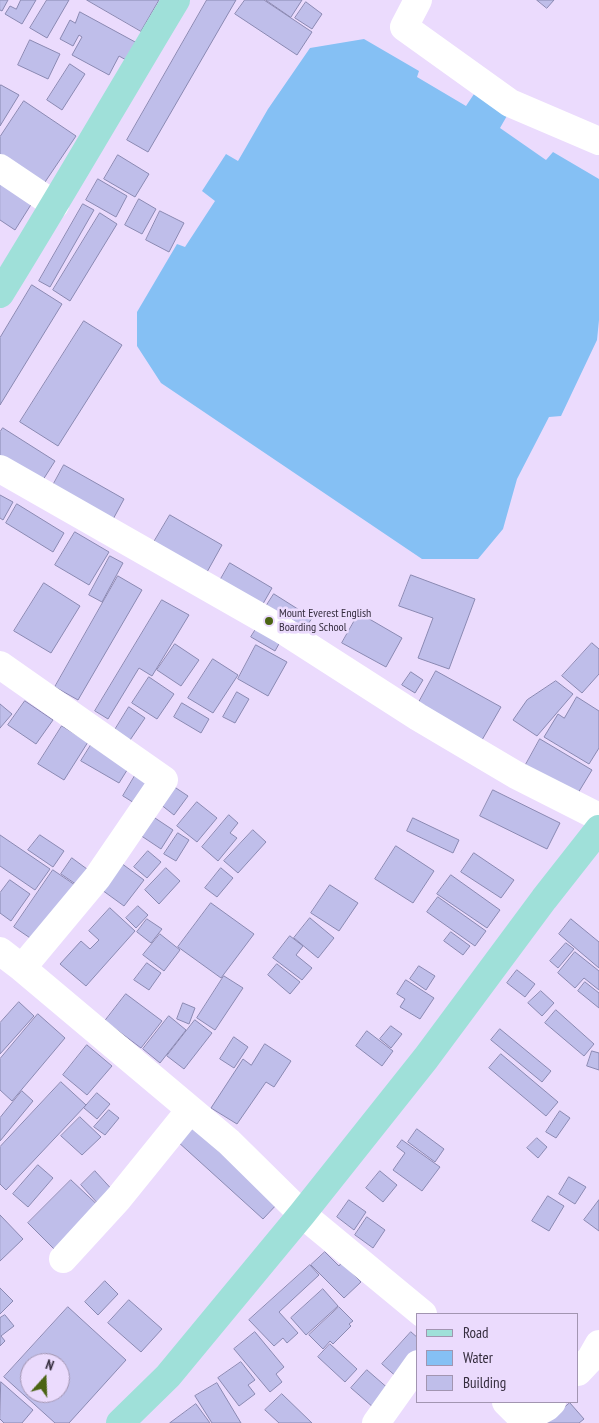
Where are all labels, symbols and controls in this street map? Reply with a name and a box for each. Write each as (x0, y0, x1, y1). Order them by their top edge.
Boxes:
place label: Mount Everest English Boarding School (279, 607, 371, 635)
marker: Mount Everest English Boarding School (263, 615, 275, 627)
legend (416, 1313, 579, 1403)
text: Road (463, 1323, 489, 1342)
text: Water (463, 1348, 493, 1367)
north arrow (20, 1353, 70, 1403)
text: N (43, 1355, 56, 1375)
text: Building (463, 1373, 506, 1392)

